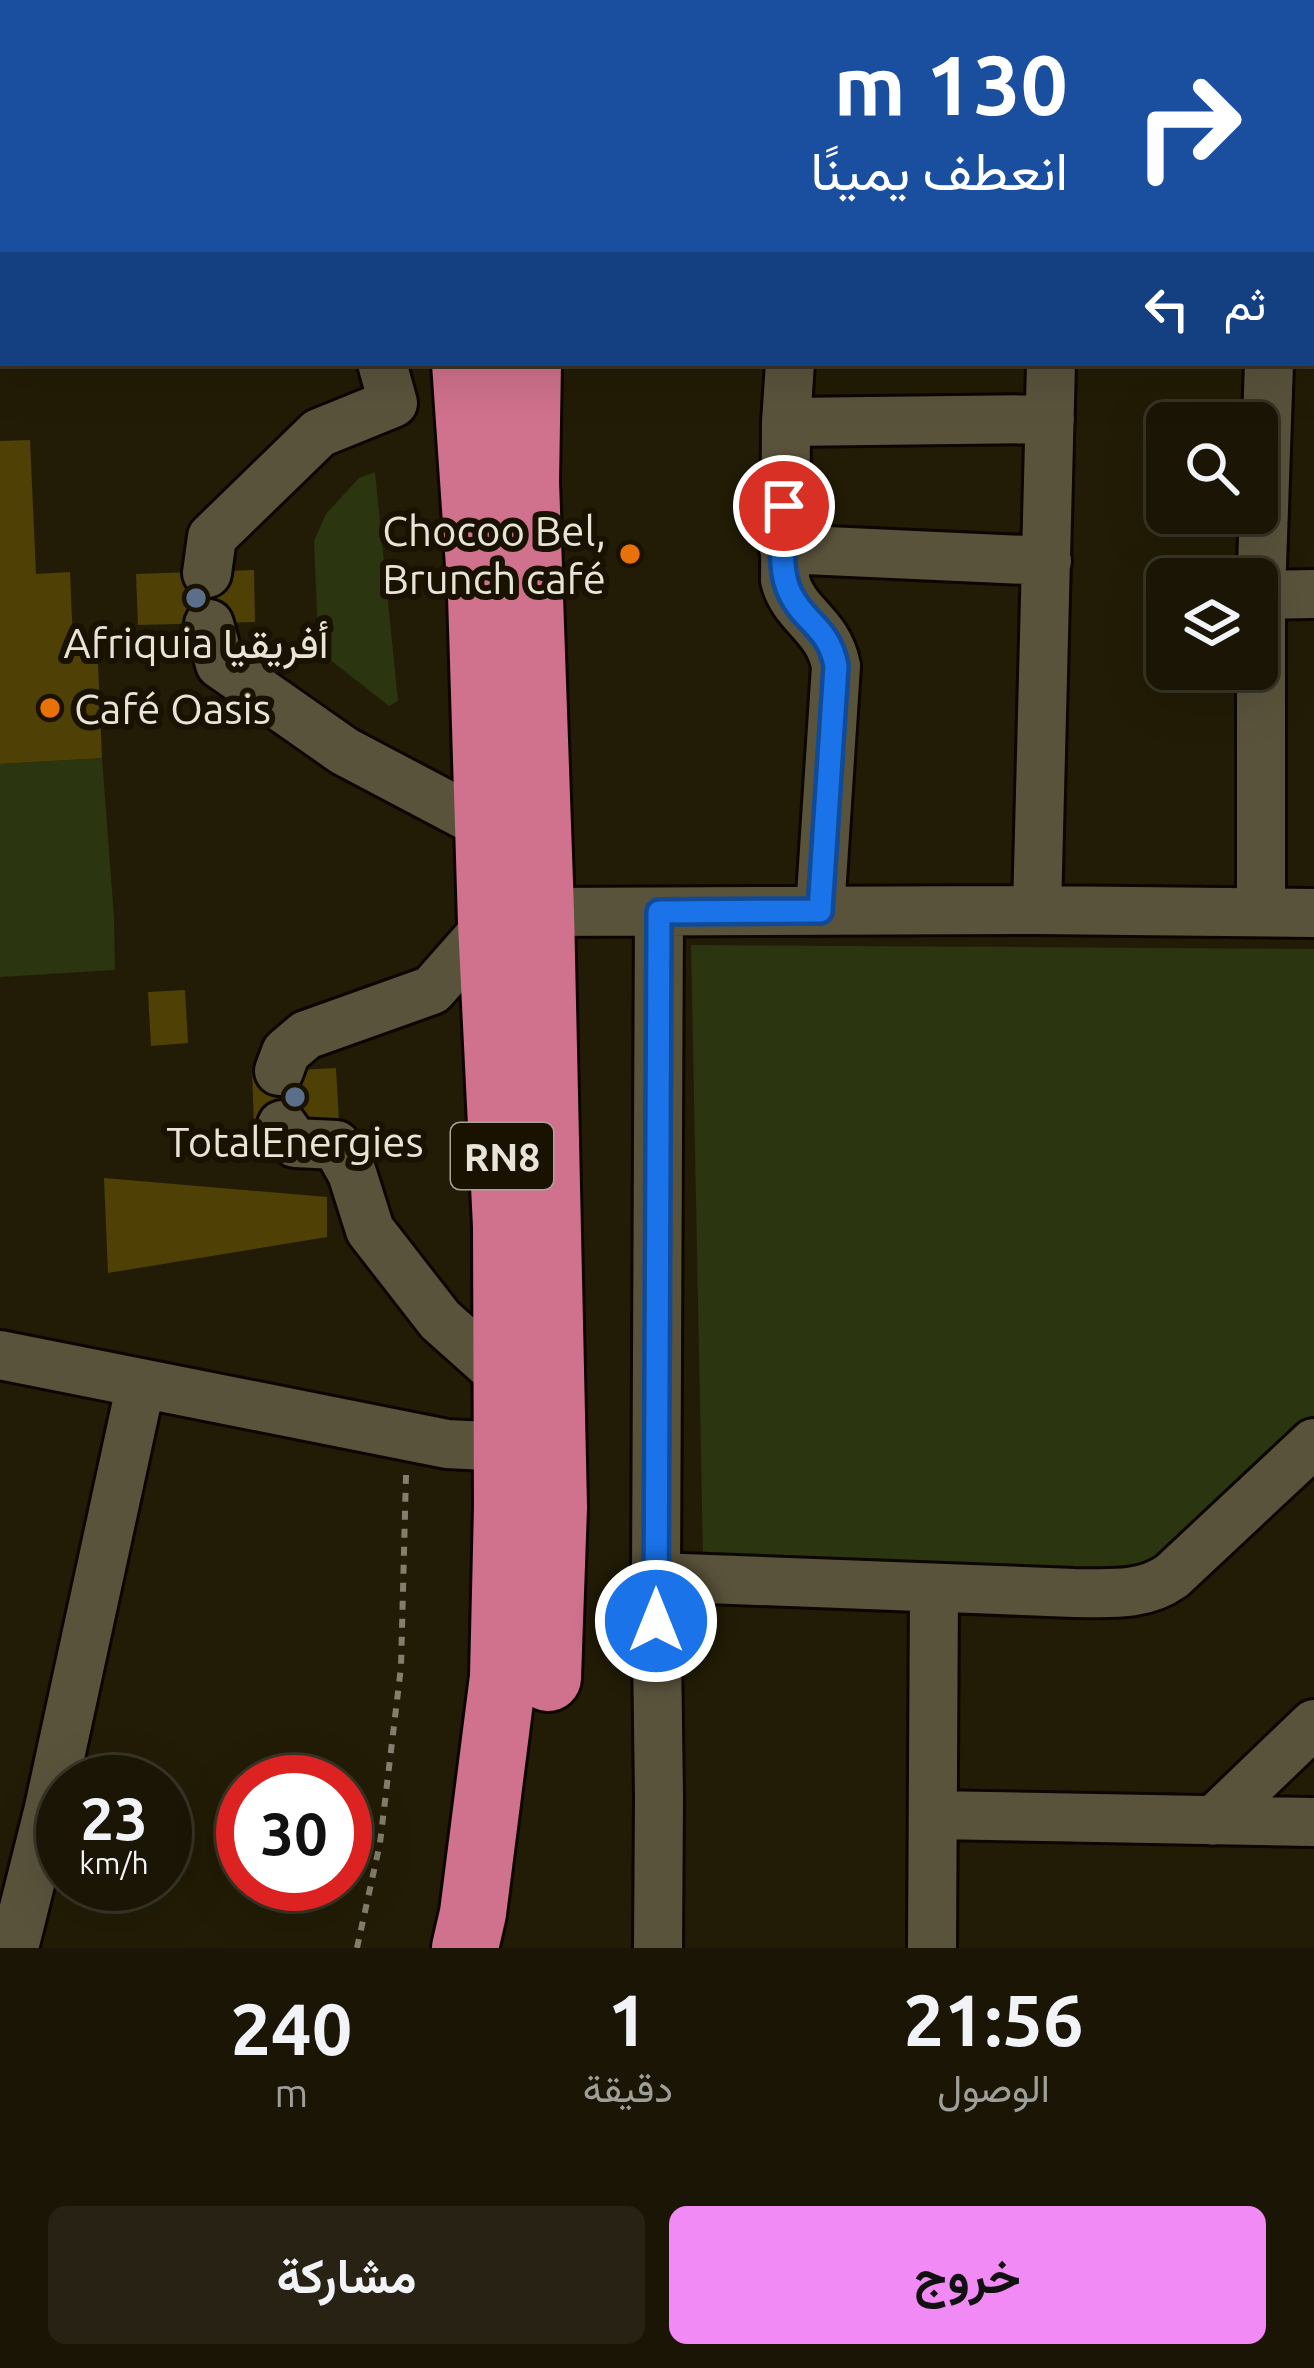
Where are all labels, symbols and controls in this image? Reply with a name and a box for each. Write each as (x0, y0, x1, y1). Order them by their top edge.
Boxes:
text: 130 m (834, 37, 1068, 131)
icon: right (1110, 48, 1266, 204)
text: انعطف يمينًا (810, 140, 1068, 200)
icon: left (1134, 276, 1200, 342)
text: ثم (1224, 278, 1266, 329)
map controls (1146, 402, 1278, 690)
button: search (1146, 402, 1278, 534)
pin (733, 455, 835, 557)
icon: arrive (751, 473, 817, 539)
place label: Chocoo Bel, Brunch café (382, 507, 606, 602)
marker: Chocoo Bel, Brunch café (617, 541, 643, 567)
button: layers (1146, 558, 1278, 690)
marker: Afriquia أفريقيا (183, 585, 209, 611)
place label: Afriquia أفريقيا (64, 619, 328, 670)
place label: Café Oasis (74, 685, 271, 732)
marker: Café Oasis (37, 695, 63, 721)
marker: TotalEnergies (282, 1084, 308, 1110)
place label: TotalEnergies (166, 1118, 424, 1165)
road number: RN8 (451, 1123, 553, 1189)
position arrow (593, 1558, 719, 1684)
speed limit sign: 30 (216, 1755, 372, 1911)
text: 23 (80, 1784, 148, 1851)
text: km/h (79, 1846, 149, 1880)
text: 1 (608, 1979, 648, 2060)
text: 21:56 (903, 1979, 1084, 2060)
text: 240 (230, 1988, 352, 2069)
text: دقيقة (583, 2066, 673, 2109)
text: الوصول (937, 2066, 1050, 2109)
text: m (275, 2071, 308, 2114)
button: مشاركة (48, 2206, 645, 2344)
button: خروج (669, 2206, 1266, 2344)

